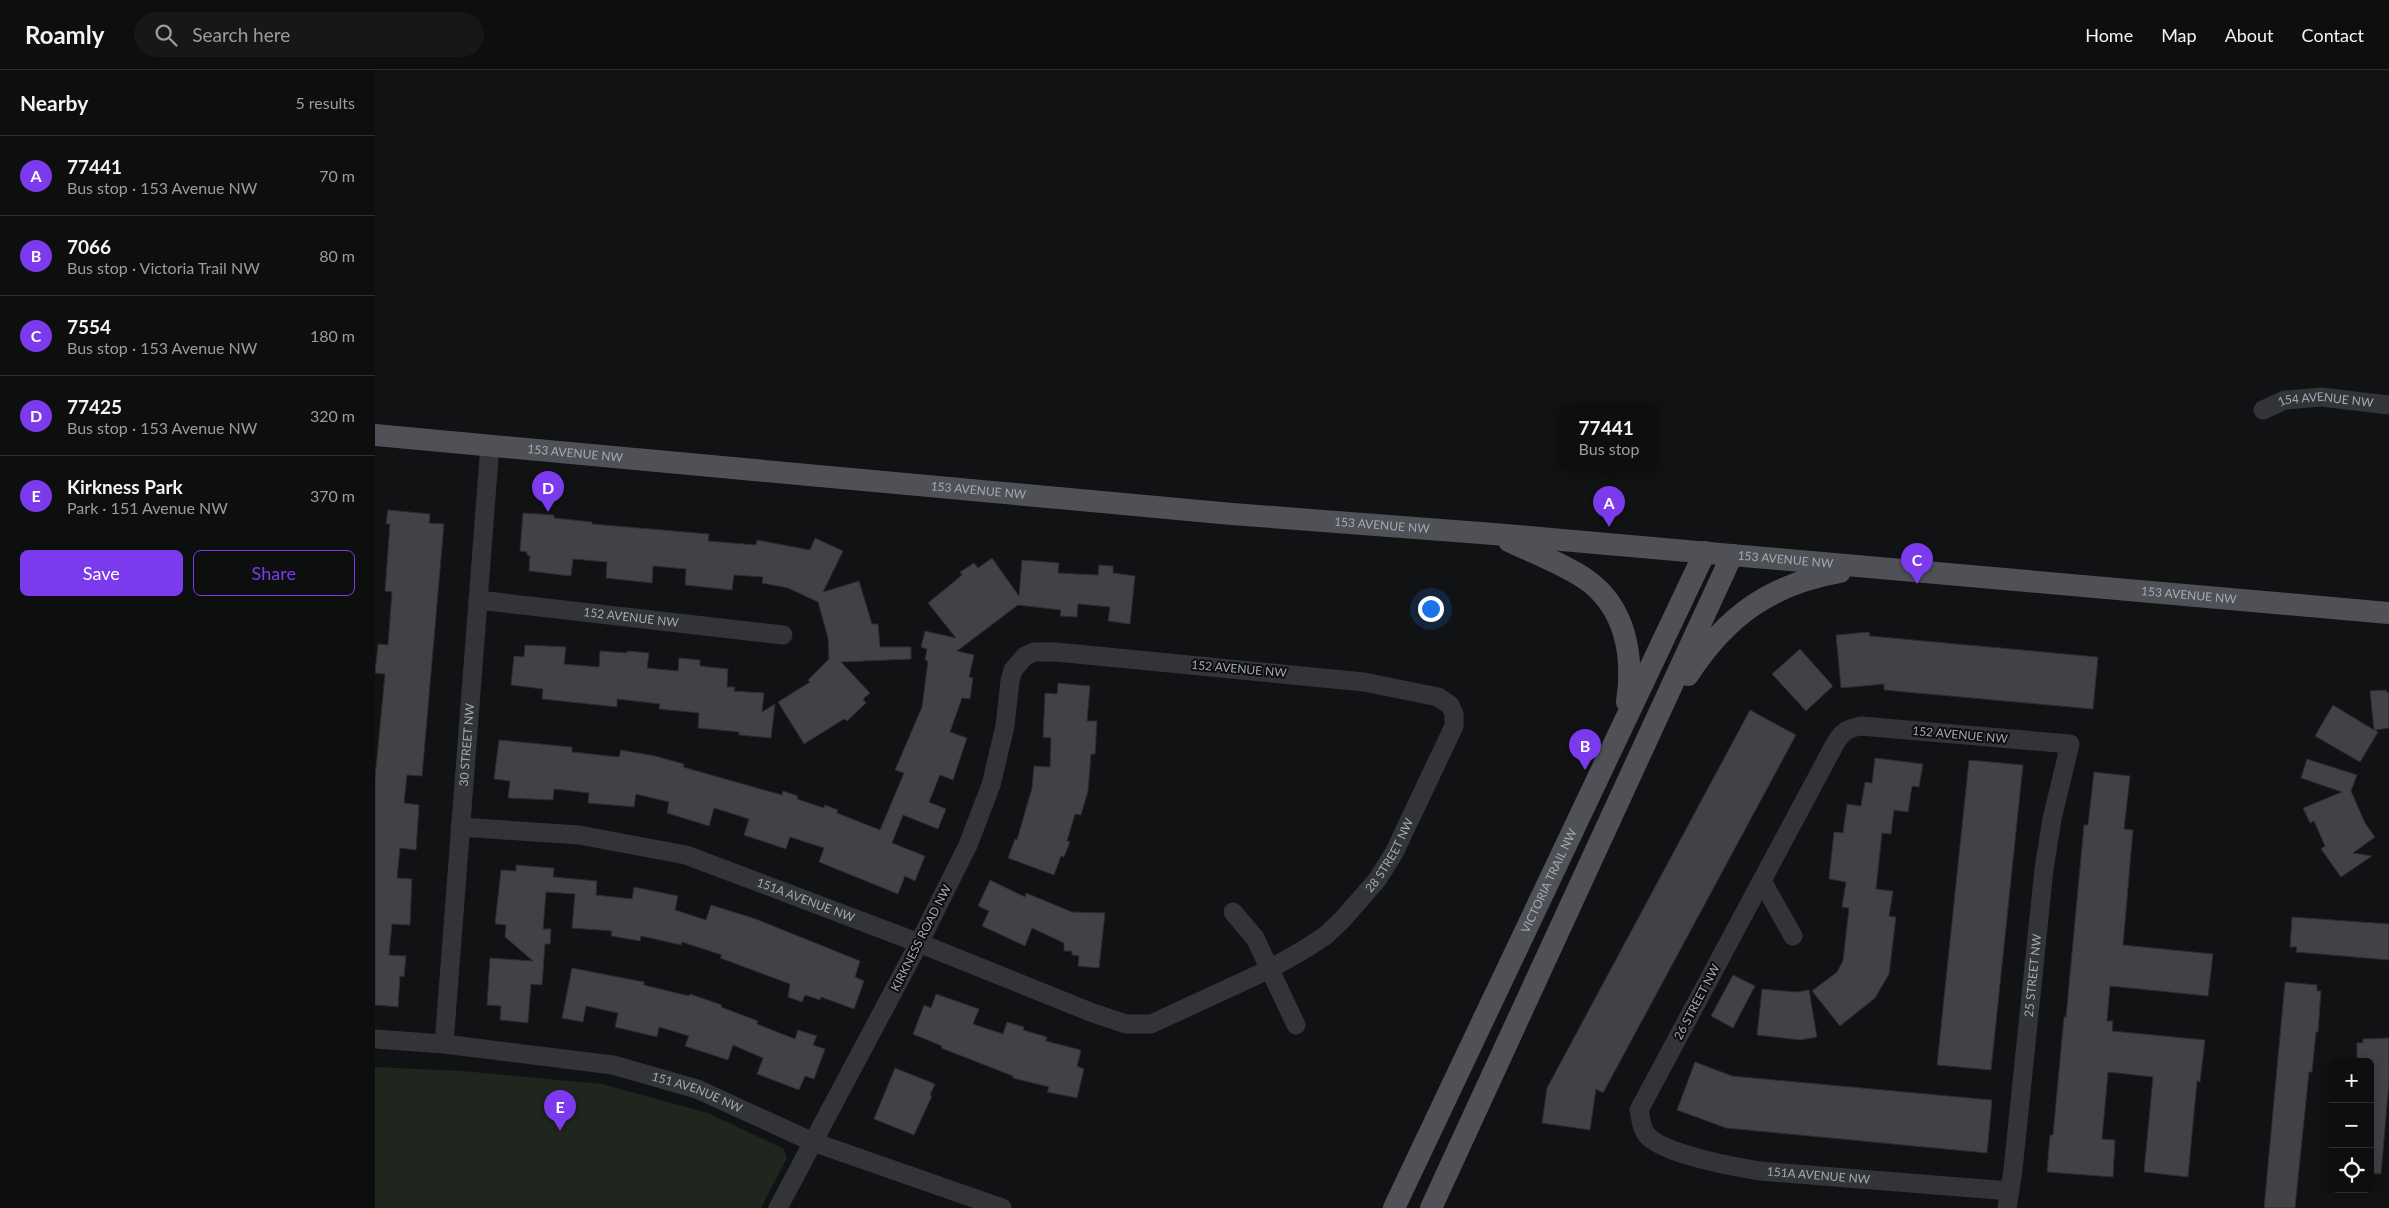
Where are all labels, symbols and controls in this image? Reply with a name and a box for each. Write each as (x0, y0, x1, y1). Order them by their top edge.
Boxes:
search box (134, 12, 484, 57)
text: Roamly (25, 20, 104, 49)
icon: search (152, 21, 180, 49)
text: Search here (192, 23, 290, 46)
text: Home (2085, 24, 2133, 46)
text: Map (2161, 24, 2197, 46)
text: About (2225, 24, 2274, 46)
text: Contact (2302, 24, 2364, 46)
text: Nearby (20, 90, 88, 115)
text: 5 results (295, 93, 355, 112)
text: 77441 (67, 155, 122, 178)
text: A (30, 166, 42, 185)
text: 70 m (319, 166, 355, 185)
text: Bus stop · 153 Avenue NW (67, 178, 257, 197)
text: 7066 (67, 235, 111, 258)
text: B (31, 246, 41, 265)
text: 80 m (319, 246, 355, 265)
text: Bus stop · Victoria Trail NW (67, 258, 260, 277)
text: 7554 (67, 315, 111, 338)
text: C (31, 326, 41, 345)
text: 180 m (310, 326, 355, 345)
text: Bus stop · 153 Avenue NW (67, 338, 257, 357)
street label: 154 AVENUE NW (2275, 389, 2375, 410)
text: 77425 (67, 395, 122, 418)
popup (1560, 404, 1658, 469)
text: D (30, 406, 42, 425)
text: 320 m (310, 406, 355, 425)
text: 77441 (1579, 416, 1634, 439)
text: Bus stop · 153 Avenue NW (67, 418, 257, 437)
text: Bus stop (1579, 439, 1639, 458)
street label: 153 AVENUE NW (527, 441, 624, 465)
pin: D (532, 471, 564, 512)
text: Kirkness Park (67, 475, 183, 498)
street label: 153 AVENUE NW (930, 478, 1027, 502)
text: E (31, 486, 41, 505)
text: 370 m (310, 486, 355, 505)
pin: A (1593, 486, 1625, 527)
text: Park · 151 Avenue NW (67, 498, 228, 517)
street label: 153 AVENUE NW (1334, 514, 1431, 536)
pin: C (1901, 543, 1933, 584)
street label: 153 AVENUE NW (1737, 548, 1834, 571)
button: Save (20, 550, 183, 596)
button: Share (193, 550, 355, 596)
street label: 153 AVENUE NW (2141, 583, 2238, 607)
your location (1418, 596, 1444, 622)
street label: 152 AVENUE NW (583, 604, 680, 630)
street label: 152 AVENUE NW (1191, 657, 1288, 680)
street label: 30 STREET NW (456, 702, 477, 787)
street label: 152 AVENUE NW (1912, 723, 2009, 746)
pin: B (1569, 729, 1601, 770)
street label: 28 STREET NW (1362, 815, 1417, 895)
street label: VICTORIA TRAIL NW (1517, 826, 1580, 935)
street label: 151A AVENUE NW (755, 874, 857, 925)
street label: KIRKNESS ROAD NW (887, 881, 954, 994)
street label: 25 STREET NW (2021, 933, 2044, 1018)
street label: 26 STREET NW (1670, 961, 1723, 1042)
map controls (2329, 1058, 2374, 1193)
button: + (2329, 1058, 2374, 1103)
street label: 151 AVENUE NW (650, 1068, 745, 1116)
pin: E (544, 1090, 576, 1131)
button: − (2329, 1103, 2374, 1148)
button: locate (2329, 1148, 2374, 1193)
street label: 151A AVENUE NW (1766, 1164, 1871, 1187)

